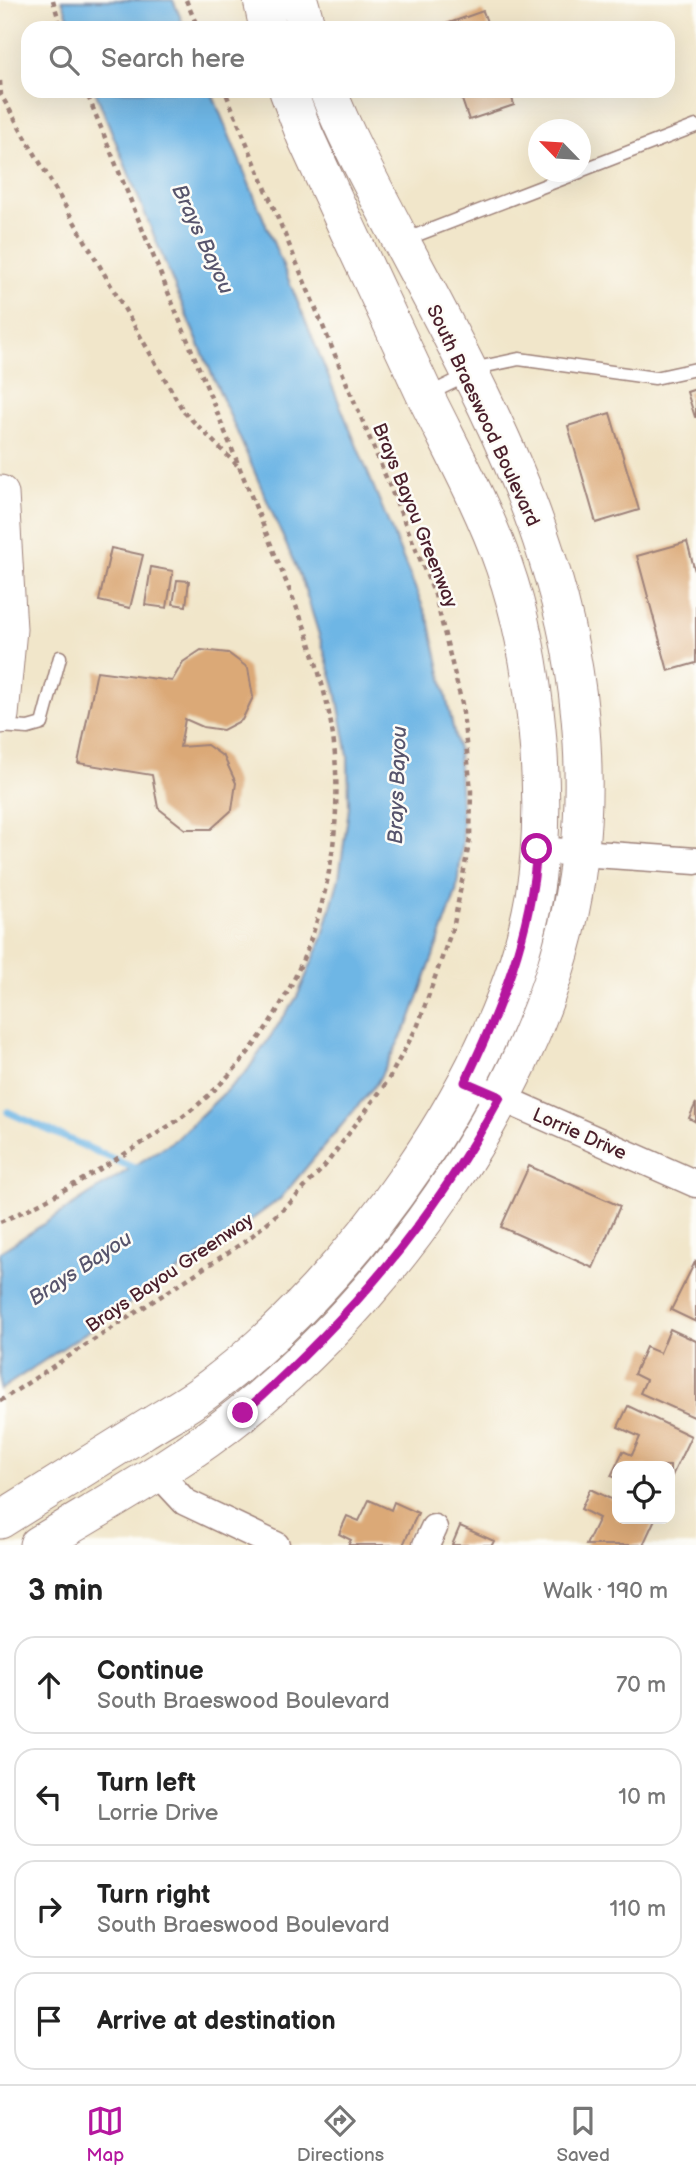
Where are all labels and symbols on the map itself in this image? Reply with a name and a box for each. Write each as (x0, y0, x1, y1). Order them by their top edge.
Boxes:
north arrow (528, 119, 591, 182)
water label: Brays Bayou (166, 181, 239, 298)
street label: South Braeswood Boulevard (421, 301, 544, 530)
street label: Brays Bayou Greenway (367, 420, 462, 612)
water label: Brays Bayou (383, 725, 412, 844)
route start (521, 833, 552, 864)
street label: Lorrie Drive (529, 1103, 630, 1165)
street label: Brays Bayou Greenway (82, 1208, 258, 1338)
water label: Brays Bayou (24, 1226, 137, 1311)
route end (227, 1397, 258, 1428)

